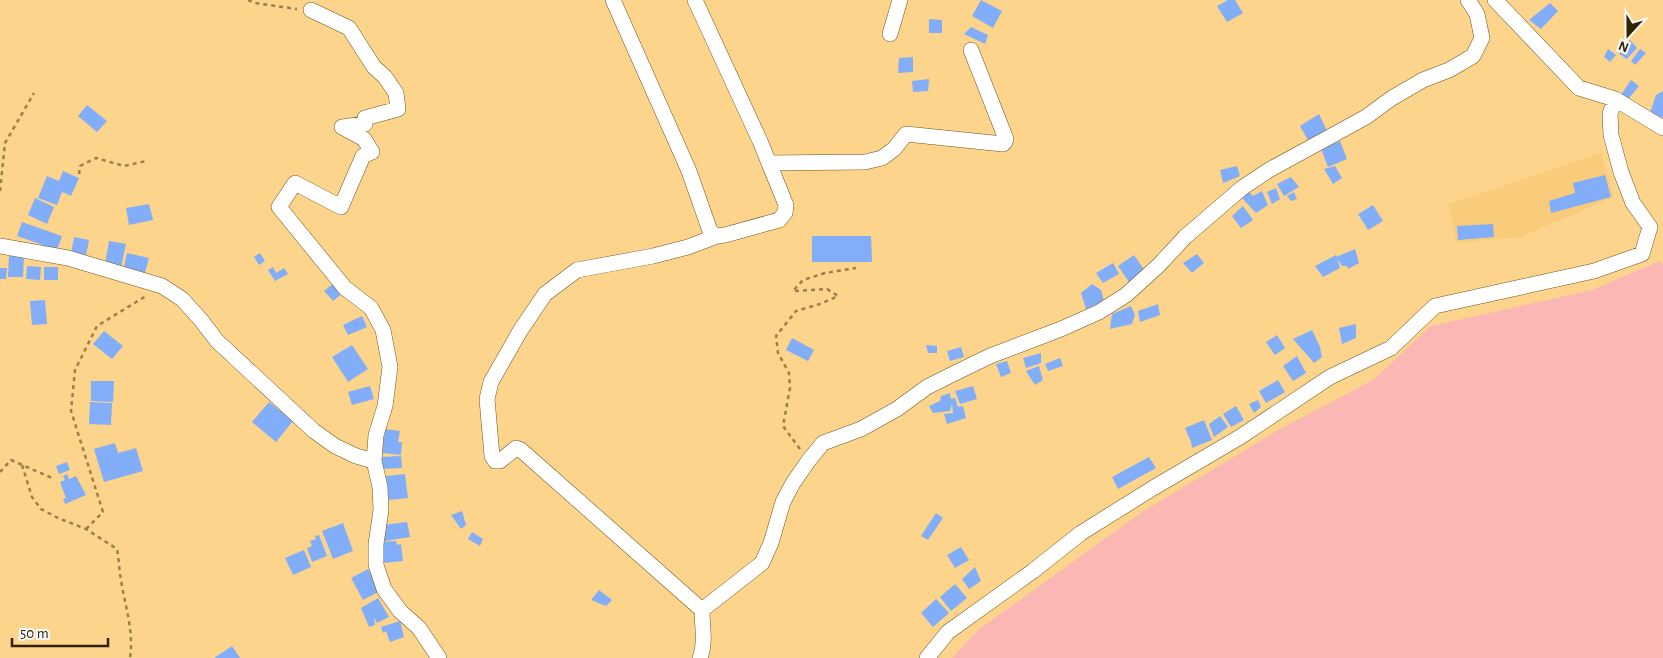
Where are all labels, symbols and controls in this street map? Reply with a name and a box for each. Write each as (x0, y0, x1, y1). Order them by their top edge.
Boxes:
north arrow (1603, 10, 1653, 60)
text: N (1617, 38, 1631, 54)
scale bar (12, 616, 109, 648)
text: 50 m (20, 626, 49, 641)

